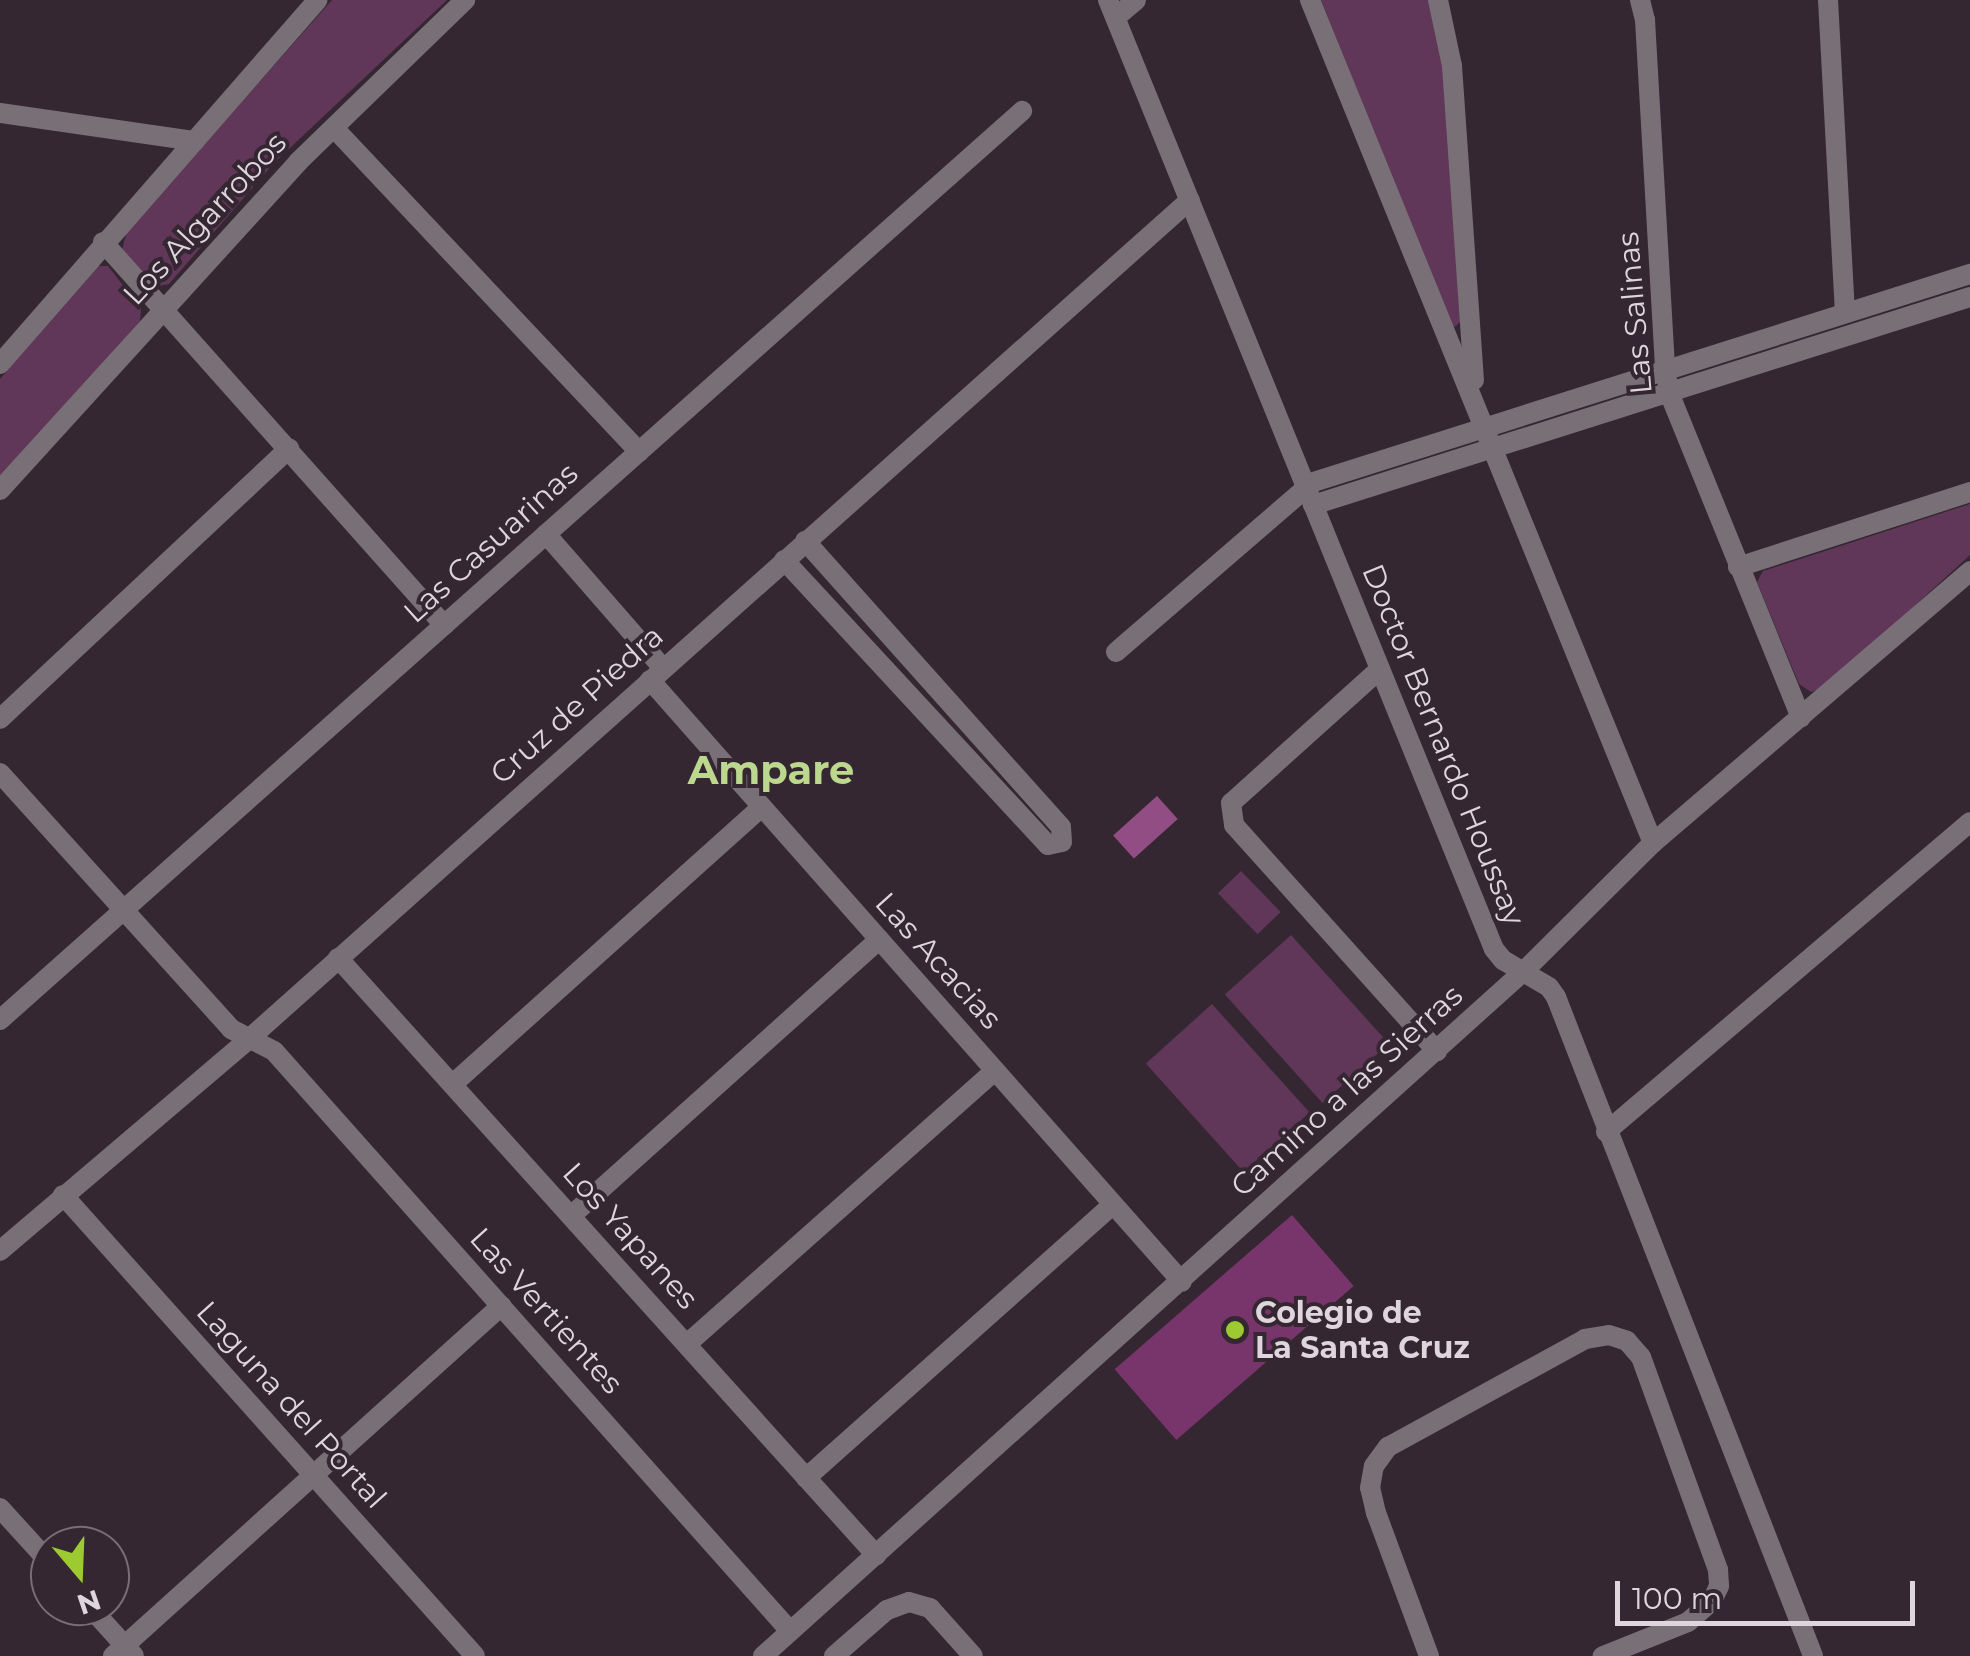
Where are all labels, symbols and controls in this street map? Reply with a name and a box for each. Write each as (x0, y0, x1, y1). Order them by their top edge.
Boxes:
street label: Los Algarrobos (116, 125, 294, 313)
street label: Las Salinas (1610, 230, 1660, 396)
street label: Las Casuarinas (397, 455, 585, 631)
street label: Doctor Bernardo Houssay (1354, 559, 1532, 931)
street label: Cruz de Piedra (483, 618, 671, 792)
district label: Ampare (688, 746, 854, 794)
street label: Las Acacias (867, 885, 1009, 1037)
street label: Camino a las Sierras (1224, 978, 1470, 1204)
street label: Los Yapanes (555, 1155, 705, 1317)
street label: Las Vertientes (462, 1221, 630, 1401)
street label: Laguna del Portal (189, 1294, 393, 1516)
place label: Colegio de La Santa Cruz (1255, 1295, 1470, 1366)
marker: Colegio de La Santa Cruz (1224, 1319, 1246, 1341)
north arrow (30, 1526, 130, 1626)
scale bar (1620, 1561, 1920, 1623)
text: 100 m (1632, 1580, 1722, 1617)
text: N (73, 1583, 105, 1622)

